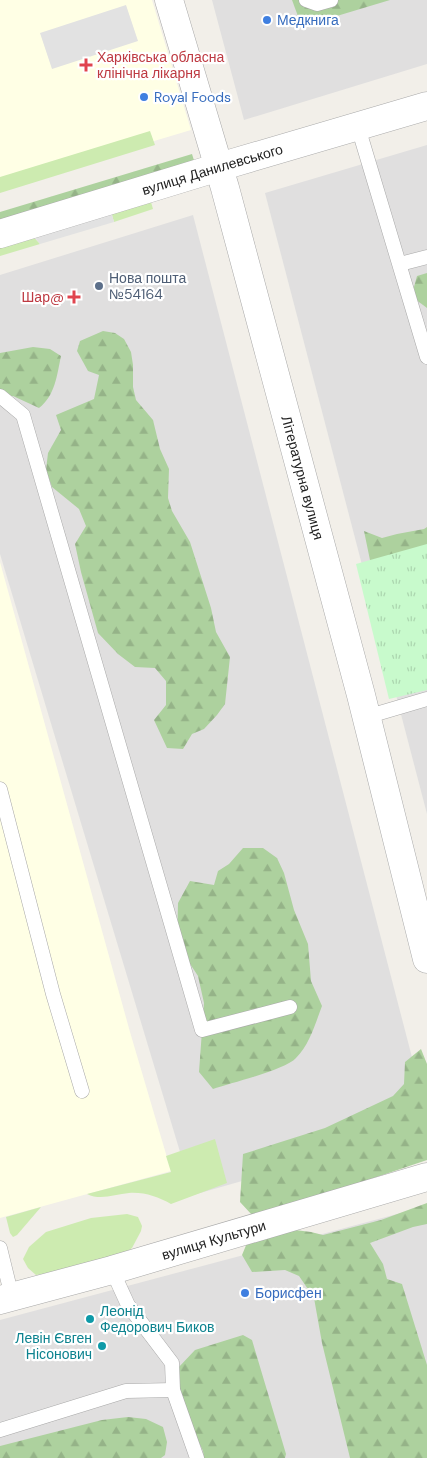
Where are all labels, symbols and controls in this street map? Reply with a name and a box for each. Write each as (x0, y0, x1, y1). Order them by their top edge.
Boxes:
place label: Медкнига (277, 11, 339, 29)
marker: Медкнига (261, 14, 273, 26)
place label: Харківська обласна клінічна лікарня (97, 48, 225, 82)
marker: Харківська обласна клінічна лікарня (79, 58, 93, 72)
place label: Royal Foods (154, 88, 231, 106)
marker: Royal Foods (138, 91, 150, 103)
street label: вулиця Данилевського (140, 140, 285, 199)
place label: Нова пошта №54164 (109, 269, 187, 303)
marker: Нова пошта №54164 (93, 280, 105, 292)
place label: Шар@ (22, 288, 64, 306)
marker: Шар@ (68, 291, 80, 303)
street label: Літературна вулиця (277, 414, 328, 542)
street label: вулиця Культури (160, 1216, 268, 1264)
place label: Борисфен (255, 1284, 322, 1302)
marker: Борисфен (239, 1287, 251, 1299)
place label: Леонід Федорович Биков (100, 1302, 214, 1336)
marker: Леонід Федорович Биков (84, 1313, 96, 1325)
place label: Левін Євген Нісонович (15, 1329, 92, 1363)
marker: Левін Євген Нісонович (96, 1340, 108, 1352)

